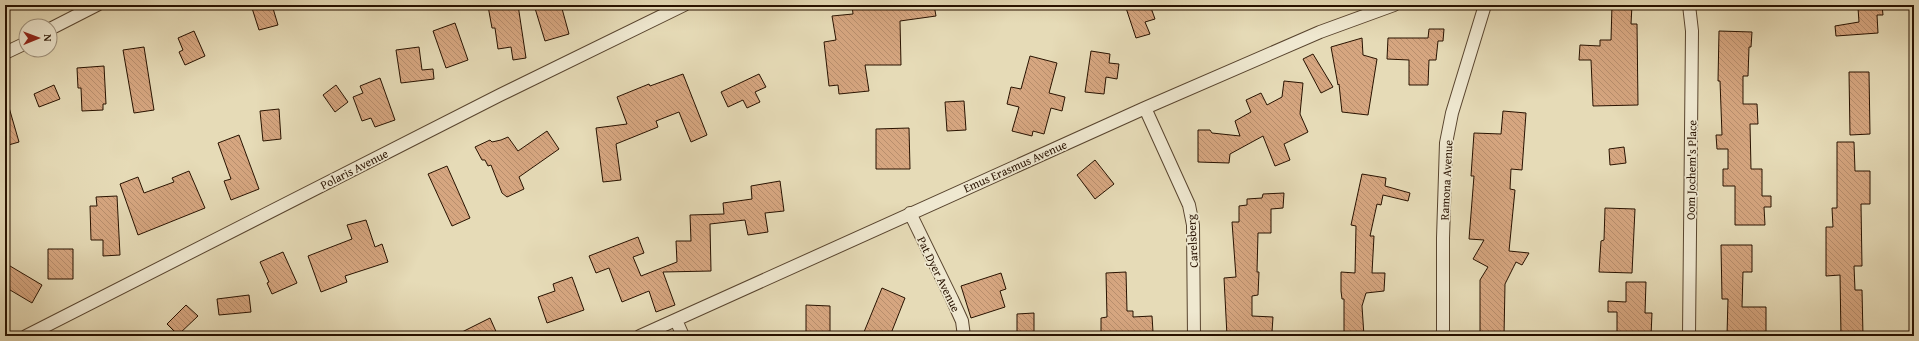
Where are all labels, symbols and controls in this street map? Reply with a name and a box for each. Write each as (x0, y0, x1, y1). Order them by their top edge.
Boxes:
north arrow (18, 18, 58, 58)
text: N (40, 34, 56, 42)
street label: Oom Jochem's Place (1682, 119, 1700, 220)
street label: Emus Erasmus Avenue (961, 135, 1070, 196)
street label: Ramona Avenue (1435, 139, 1457, 221)
street label: Polaris Avenue (317, 144, 391, 193)
street label: Carelsberg (1182, 214, 1202, 268)
street label: Pat Dyer Avenue (913, 233, 965, 315)

